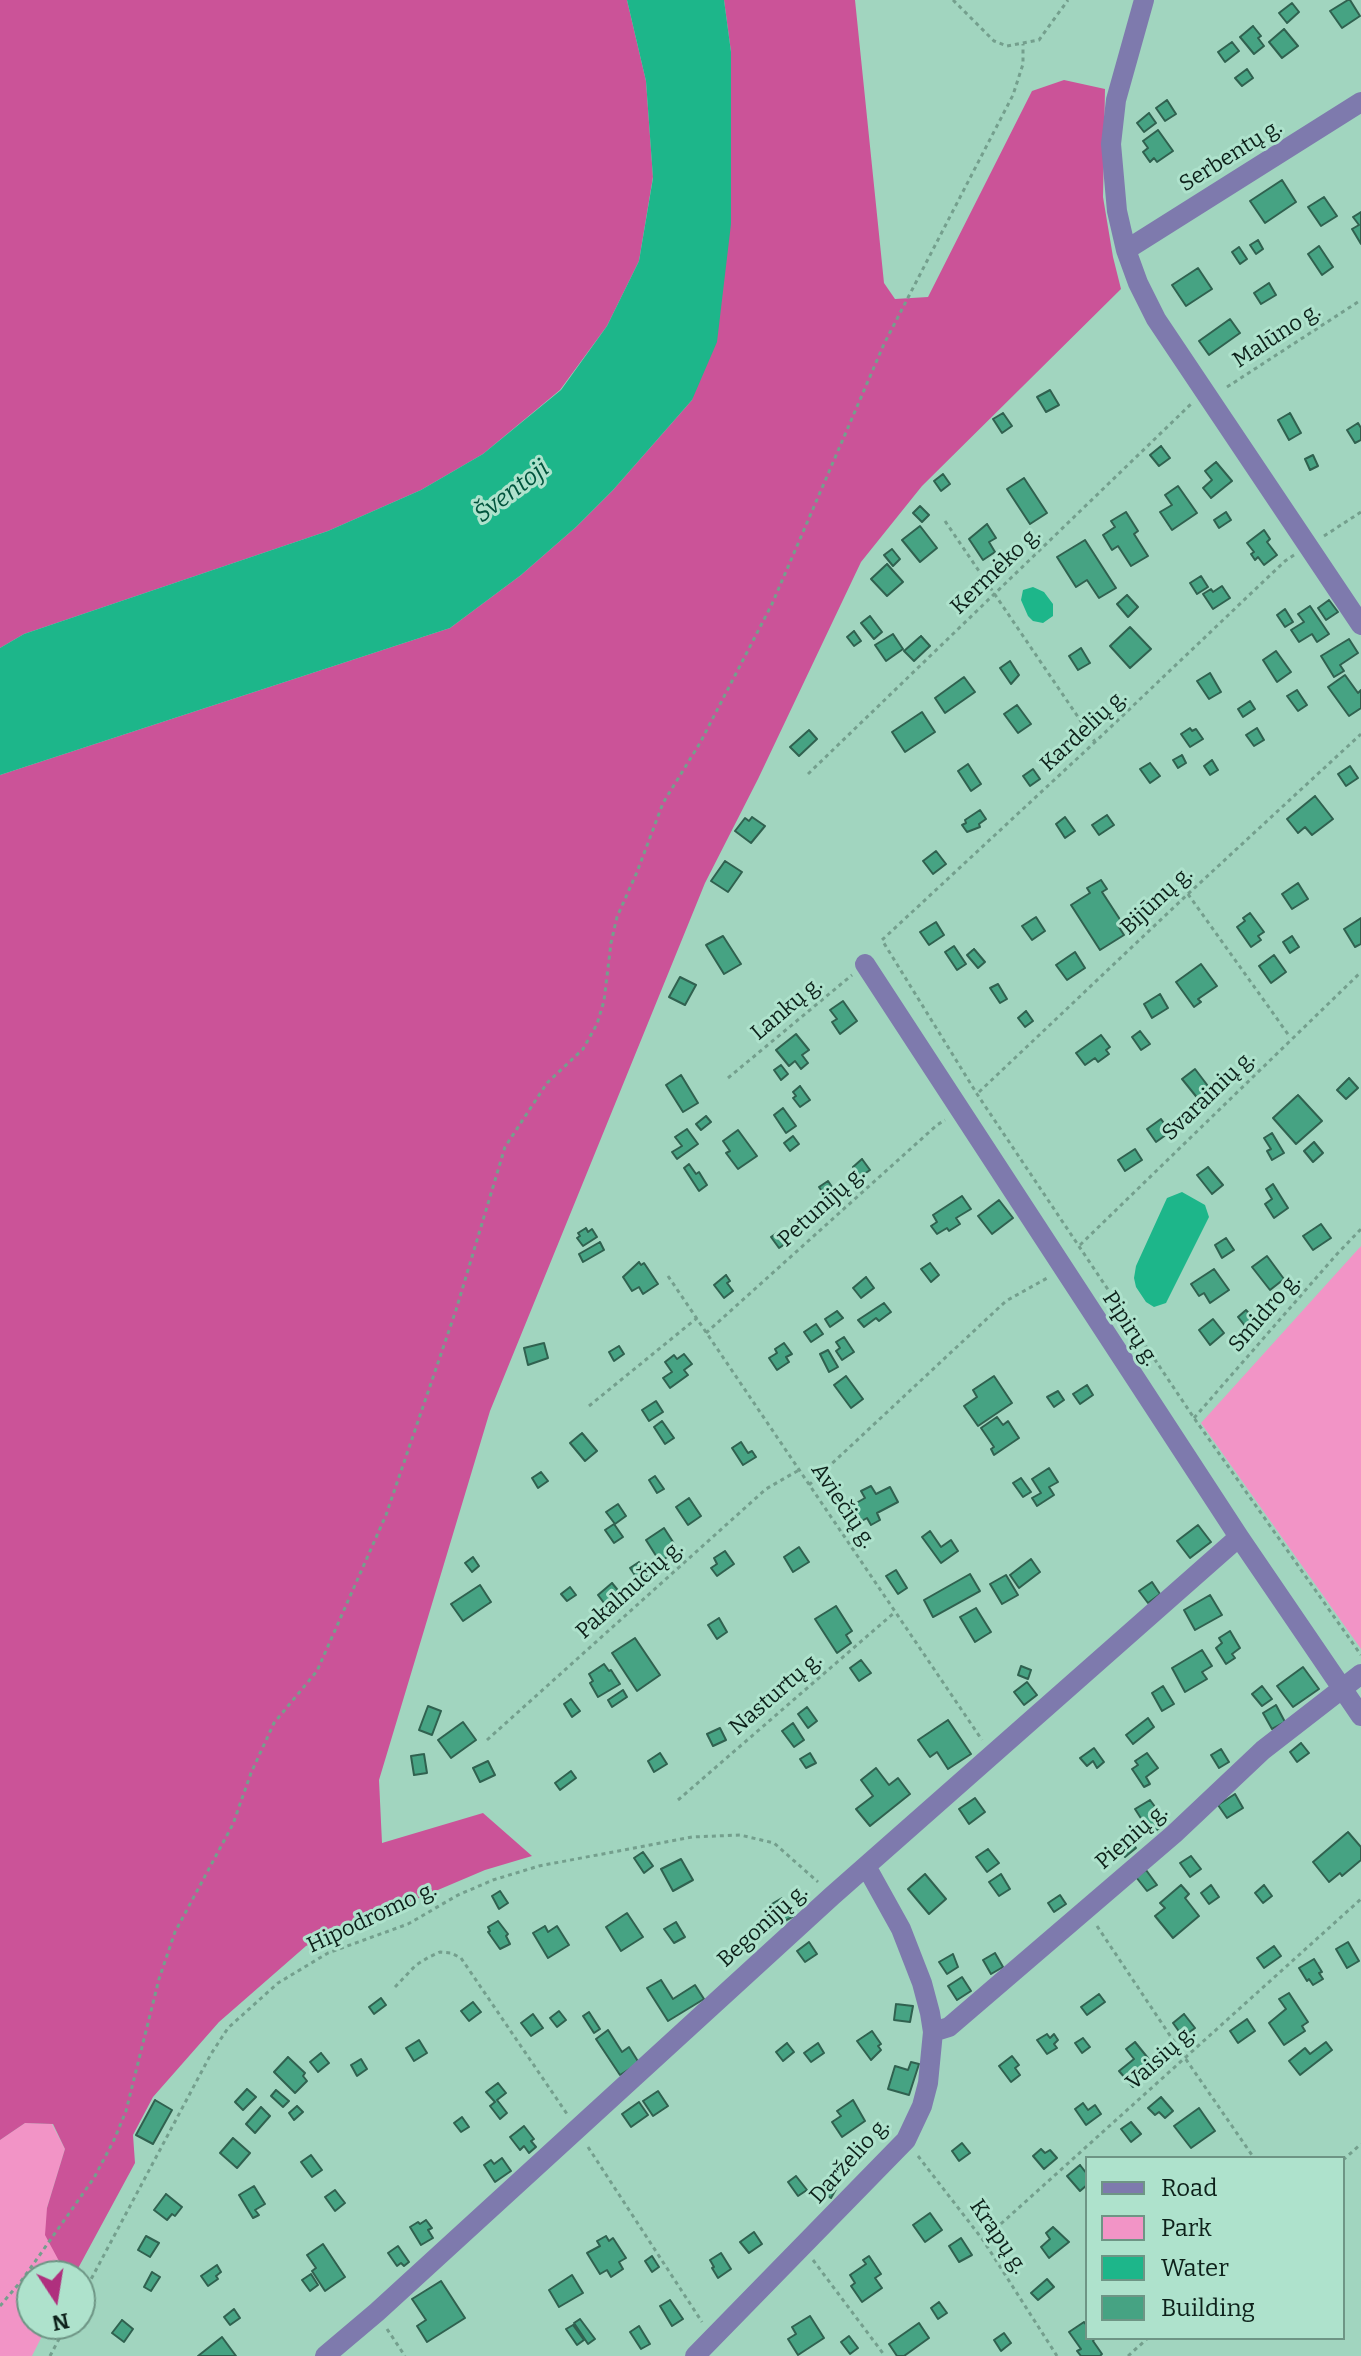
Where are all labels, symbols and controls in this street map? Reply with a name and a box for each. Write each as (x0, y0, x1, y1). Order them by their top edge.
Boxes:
street label: Serbentų g. (1175, 114, 1287, 198)
street label: Malūno g. (1228, 298, 1326, 374)
water label: Šventoji (469, 455, 555, 529)
street label: Kermėko g. (946, 522, 1046, 620)
street label: Kardelių g. (1035, 684, 1133, 778)
street label: Bijūnų g. (1115, 861, 1199, 941)
street label: Lankų g. (746, 972, 828, 1046)
street label: Svarainių g. (1157, 1045, 1261, 1147)
street label: Petunijų g. (773, 1161, 871, 1253)
street label: Smidro g. (1223, 1268, 1307, 1358)
street label: Pipirų g. (1096, 1287, 1164, 1371)
street label: Aviečių g. (805, 1458, 881, 1554)
street label: Pakalnučių g. (571, 1535, 689, 1645)
street label: Nasturtų g. (724, 1647, 828, 1741)
street label: Pienių g. (1091, 1799, 1173, 1875)
street label: Hipodromo g. (303, 1877, 441, 1959)
street label: Begonijų g. (713, 1879, 813, 1973)
street label: Vaisių g. (1121, 2020, 1201, 2096)
street label: Darželio g. (805, 2113, 895, 2209)
legend (1085, 2156, 1345, 2340)
text: Road (1161, 2174, 1217, 2202)
street label: Krapų g. (963, 2195, 1033, 2279)
text: Park (1161, 2214, 1212, 2242)
text: Water (1161, 2254, 1229, 2282)
north arrow (16, 2260, 96, 2340)
text: Building (1161, 2294, 1255, 2322)
text: N (50, 2307, 72, 2337)

